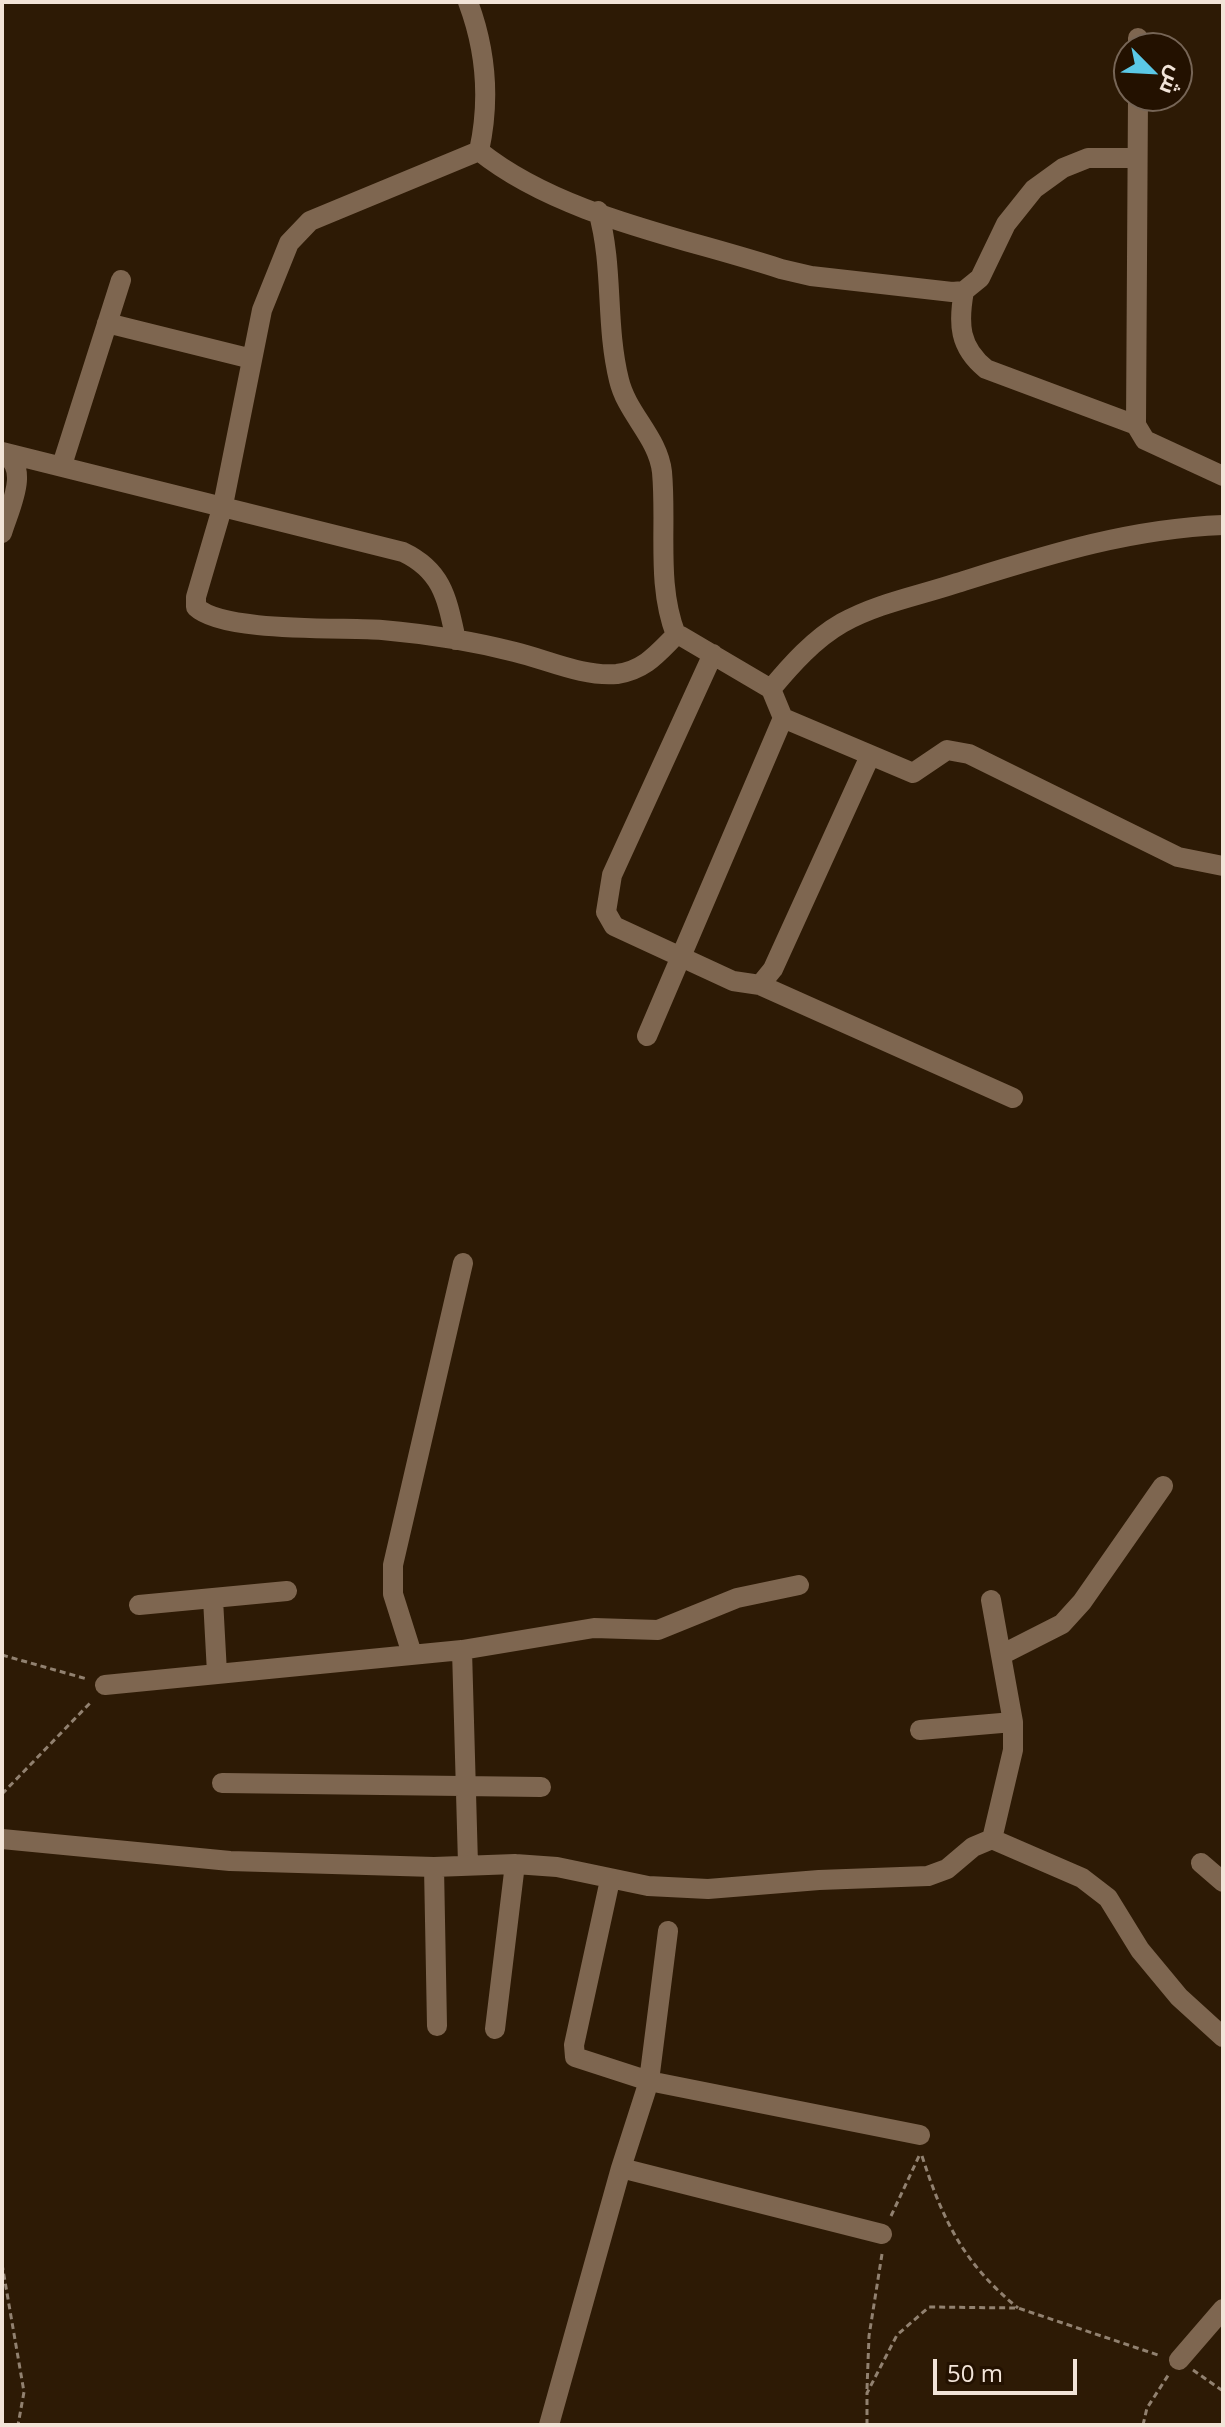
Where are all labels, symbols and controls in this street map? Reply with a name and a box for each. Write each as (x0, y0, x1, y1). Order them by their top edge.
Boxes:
north arrow (1113, 32, 1193, 112)
text: ش (1154, 62, 1193, 100)
scale bar (937, 2343, 1081, 2393)
text: 50 m (947, 2356, 1003, 2389)

